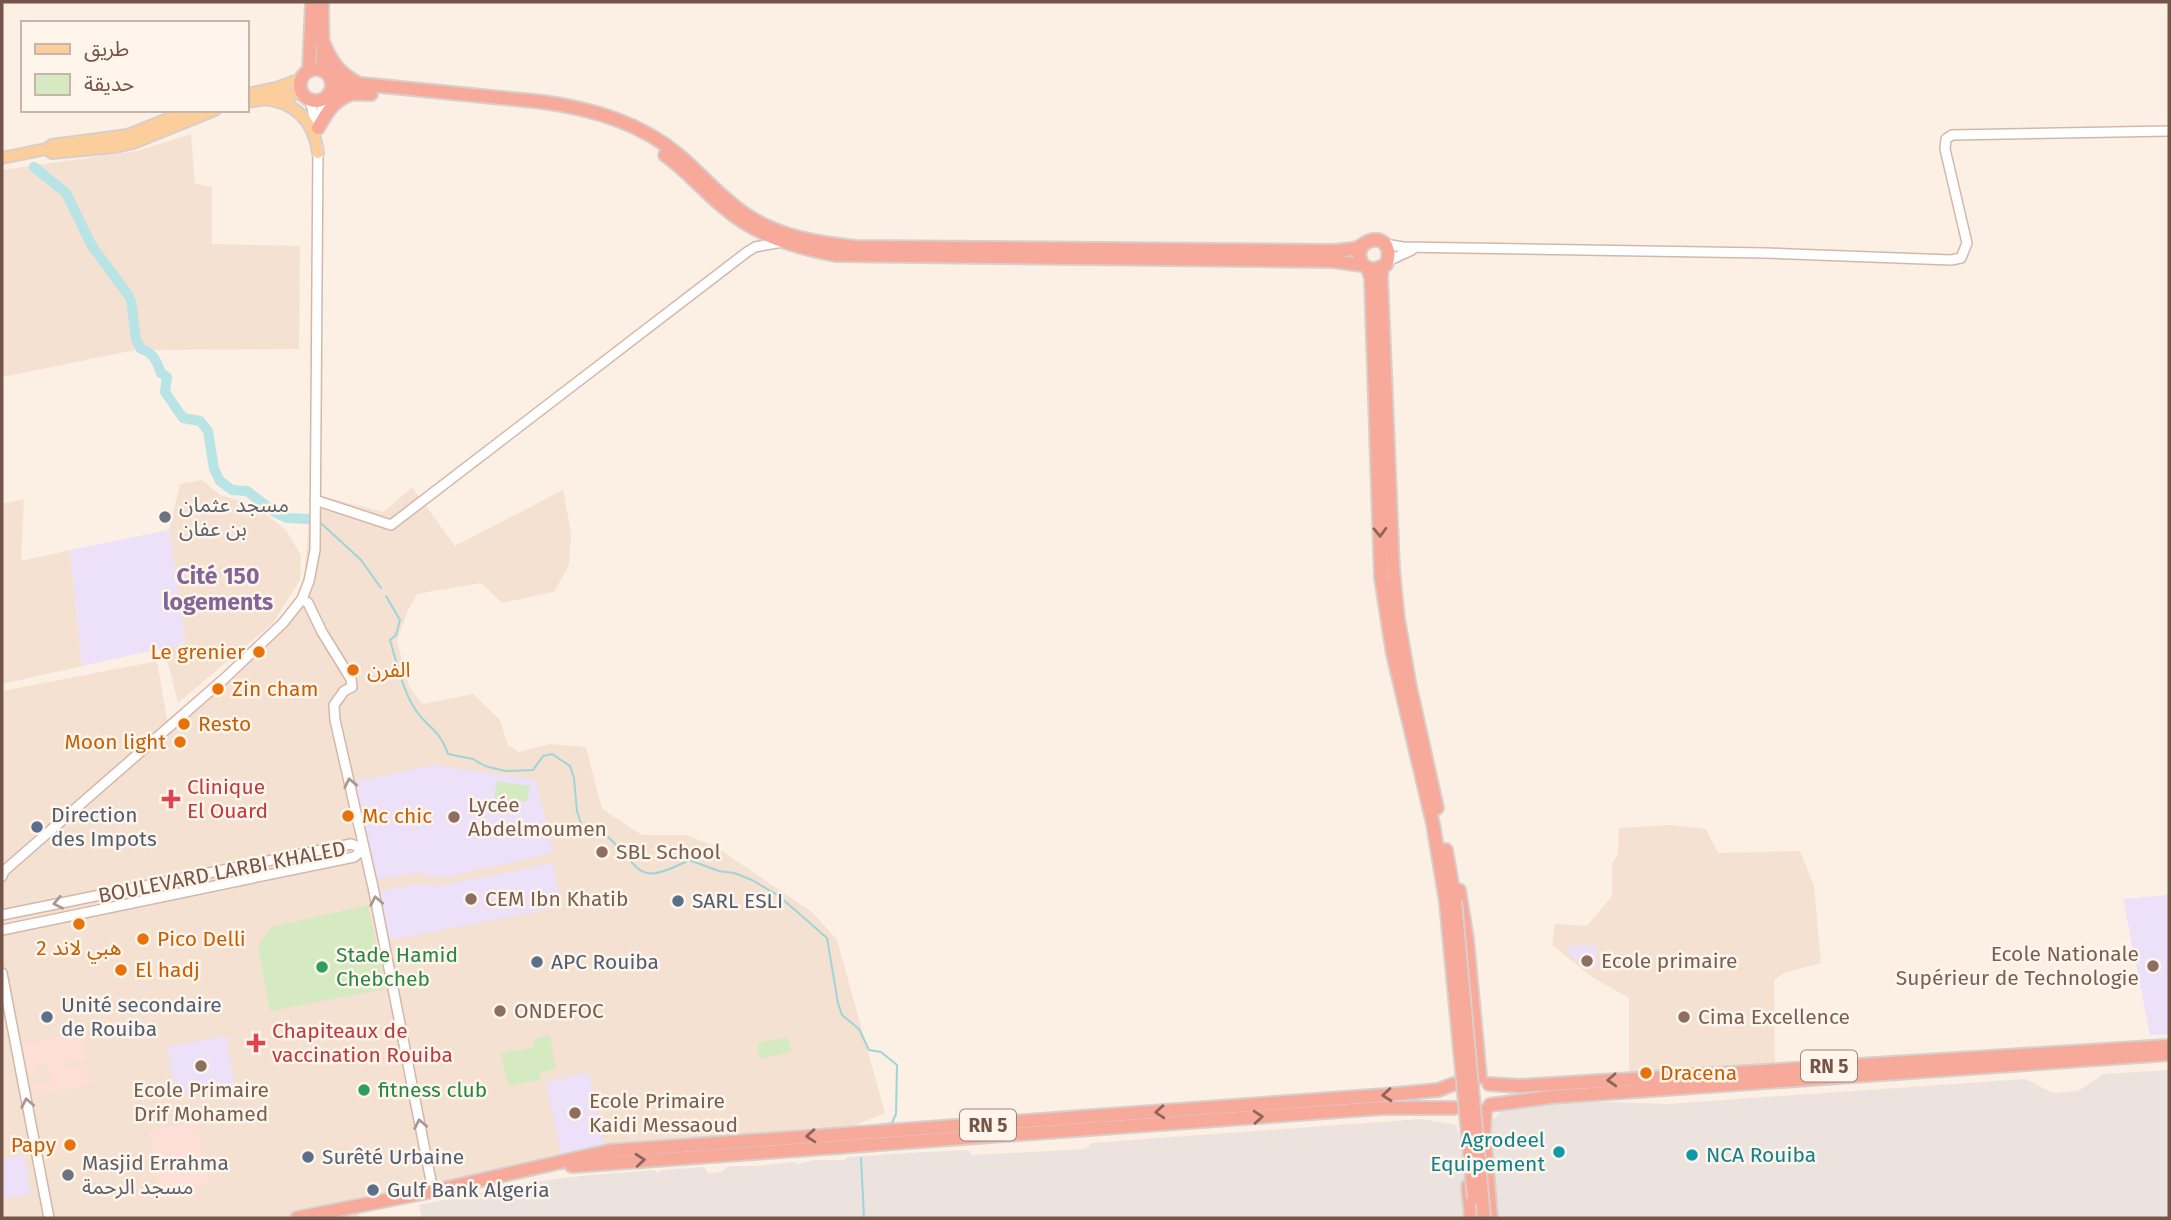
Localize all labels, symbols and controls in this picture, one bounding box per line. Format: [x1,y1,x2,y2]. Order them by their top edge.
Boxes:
legend [21,21,248,112]
text: طريق [84,36,129,62]
text: حديقة [84,71,134,97]
place label: مسجد عثمان بن عفان [179,492,289,542]
marker: مسجد عثمان بن عفان [157,509,173,525]
one-way arrow [1372,527,1387,538]
district label: Cité 150 logements [163,562,273,616]
place label: Le grenier [150,639,245,665]
marker: Le grenier [251,644,267,660]
place label: الفرن [367,657,411,683]
marker: الفرن [345,662,361,678]
place label: Zin cham [232,676,319,702]
marker: Zin cham [210,681,226,697]
place label: Resto [198,711,251,737]
marker: Resto [176,716,192,732]
place label: Moon light [64,729,166,755]
marker: Moon light [172,734,188,750]
place label: Clinique El Ouard [187,774,268,824]
one-way arrow [344,777,359,789]
marker: Clinique El Ouard [161,789,181,809]
place label: Lycée Abdelmoumen [468,792,607,842]
place label: Direction des Impots [51,802,157,852]
place label: Mc chic [362,803,432,829]
marker: Mc chic [340,808,356,824]
marker: Lycée Abdelmoumen [446,809,462,825]
marker: Direction des Impots [29,819,45,835]
street label: BOULEVARD LARBI KHALED [96,835,348,909]
place label: SBL School [616,839,721,865]
marker: SBL School [594,844,610,860]
place label: CEM Ibn Khatib [485,886,629,912]
place label: SARL ESLI [692,888,783,914]
marker: CEM Ibn Khatib [463,891,479,907]
marker: SARL ESLI [670,893,686,909]
one-way arrow [52,895,64,910]
one-way arrow [369,895,384,907]
marker: هبي لاند 2 [71,916,87,932]
place label: Pico Delli [157,926,246,952]
marker: Pico Delli [135,931,151,947]
place label: هبي لاند 2 [36,935,122,964]
place label: Ecole Nationale Supérieur de Technologie [1896,941,2139,991]
place label: Stade Hamid Chebcheb [336,942,458,992]
place label: Ecole primaire [1601,948,1738,974]
place label: APC Rouiba [551,949,659,975]
marker: Ecole primaire [1579,953,1595,969]
marker: APC Rouiba [529,954,545,970]
place label: El hadj [135,957,200,983]
marker: Ecole Nationale Supérieur de Technologie [2145,958,2161,974]
marker: Stade Hamid Chebcheb [314,959,330,975]
marker: El hadj [113,962,129,978]
place label: Unité secondaire de Rouiba [61,992,222,1042]
place label: ONDEFOC [514,998,604,1024]
marker: ONDEFOC [492,1003,508,1019]
place label: Cima Excellence [1698,1004,1850,1030]
marker: Unité secondaire de Rouiba [39,1009,55,1025]
marker: Cima Excellence [1676,1009,1692,1025]
place label: Chapiteaux de vaccination Rouiba [272,1018,453,1068]
marker: Chapiteaux de vaccination Rouiba [246,1033,266,1053]
road number: RN 5 [1801,1050,1857,1082]
marker: Ecole Primaire Drif Mohamed [193,1058,209,1074]
place label: Dracena [1660,1060,1737,1086]
marker: Dracena [1638,1065,1654,1081]
one-way arrow [1606,1073,1617,1088]
place label: Ecole Primaire Drif Mohamed [133,1077,269,1127]
place label: fitness club [378,1077,487,1103]
marker: fitness club [356,1082,372,1098]
one-way arrow [1381,1087,1392,1102]
place label: Ecole Primaire Kaidi Messaoud [589,1088,738,1138]
one-way arrow [20,1097,35,1109]
one-way arrow [1155,1104,1166,1119]
marker: Ecole Primaire Kaidi Messaoud [567,1105,583,1121]
road number: RN 5 [960,1110,1016,1140]
one-way arrow [1252,1110,1263,1125]
one-way arrow [414,1118,429,1130]
place label: Agrodeel Equipement [1430,1127,1545,1177]
one-way arrow [805,1129,816,1144]
place label: Papy [11,1132,57,1158]
marker: Papy [62,1137,78,1153]
place label: NCA Rouiba [1706,1142,1816,1168]
place label: Surêté Urbaine [322,1144,464,1170]
marker: Agrodeel Equipement [1551,1144,1567,1160]
marker: NCA Rouiba [1684,1147,1700,1163]
marker: Surêté Urbaine [300,1149,316,1165]
place label: Masjid Errahma مسجد الرحمة [82,1150,229,1200]
one-way arrow [634,1153,645,1168]
marker: Masjid Errahma مسجد الرحمة [60,1167,76,1183]
place label: Gulf Bank Algeria [387,1177,550,1203]
marker: Gulf Bank Algeria [365,1182,381,1198]

